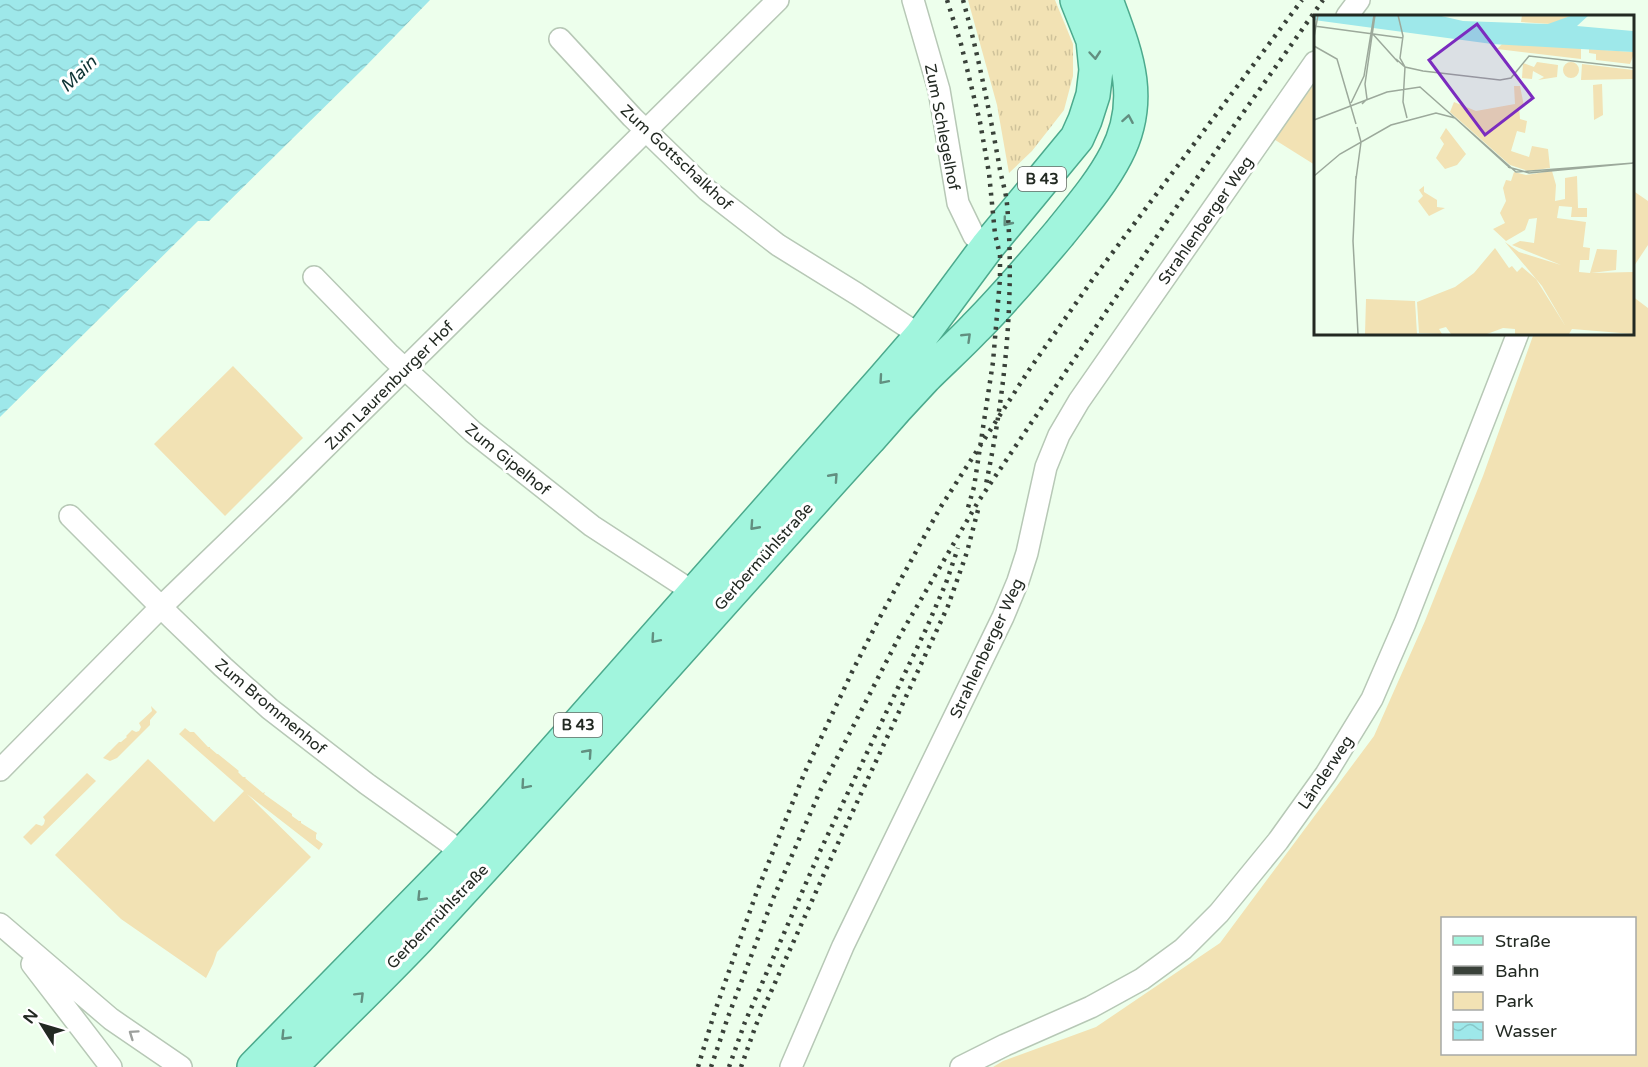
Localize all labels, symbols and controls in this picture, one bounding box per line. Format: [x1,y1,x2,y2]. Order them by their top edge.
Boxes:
inset map [1314,15,1633,334]
water label: Main [55,50,102,97]
one-way arrow [1088,51,1101,60]
street label: Zum Schlegelhof [920,62,964,193]
street label: Zum Gottschalkhof [616,101,737,215]
one-way arrow [1121,115,1133,124]
street label: Strahlenberger Weg [1154,152,1258,289]
road number: B 43 [1018,167,1066,191]
one-way arrow [1004,215,1015,226]
street label: Zum Laurenburger Hof [321,316,459,454]
one-way arrow [959,333,970,344]
one-way arrow [879,373,890,384]
street label: Zum Gipelhof [461,419,555,501]
one-way arrow [827,473,838,484]
street label: Gerbermühlstraße [710,499,817,615]
one-way arrow [750,519,761,530]
street label: Strahlenberger Weg [946,575,1028,722]
one-way arrow [651,632,662,643]
street label: Zum Brommenhof [211,654,331,760]
road number: B 43 [554,713,602,737]
street label: Länderweg [1294,732,1358,813]
one-way arrow [581,749,592,759]
one-way arrow [521,778,532,789]
street label: Gerbermühlstraße [382,860,493,973]
one-way arrow [418,889,429,900]
legend [1441,917,1636,1055]
text: Straße [1495,930,1551,952]
text: Bahn [1495,960,1540,982]
text: Park [1495,990,1534,1012]
one-way arrow [353,992,364,1003]
north arrow [12,995,72,1055]
text: N [19,1005,43,1028]
text: Wasser [1495,1020,1557,1042]
one-way arrow [281,1028,292,1039]
one-way arrow [129,1030,140,1041]

